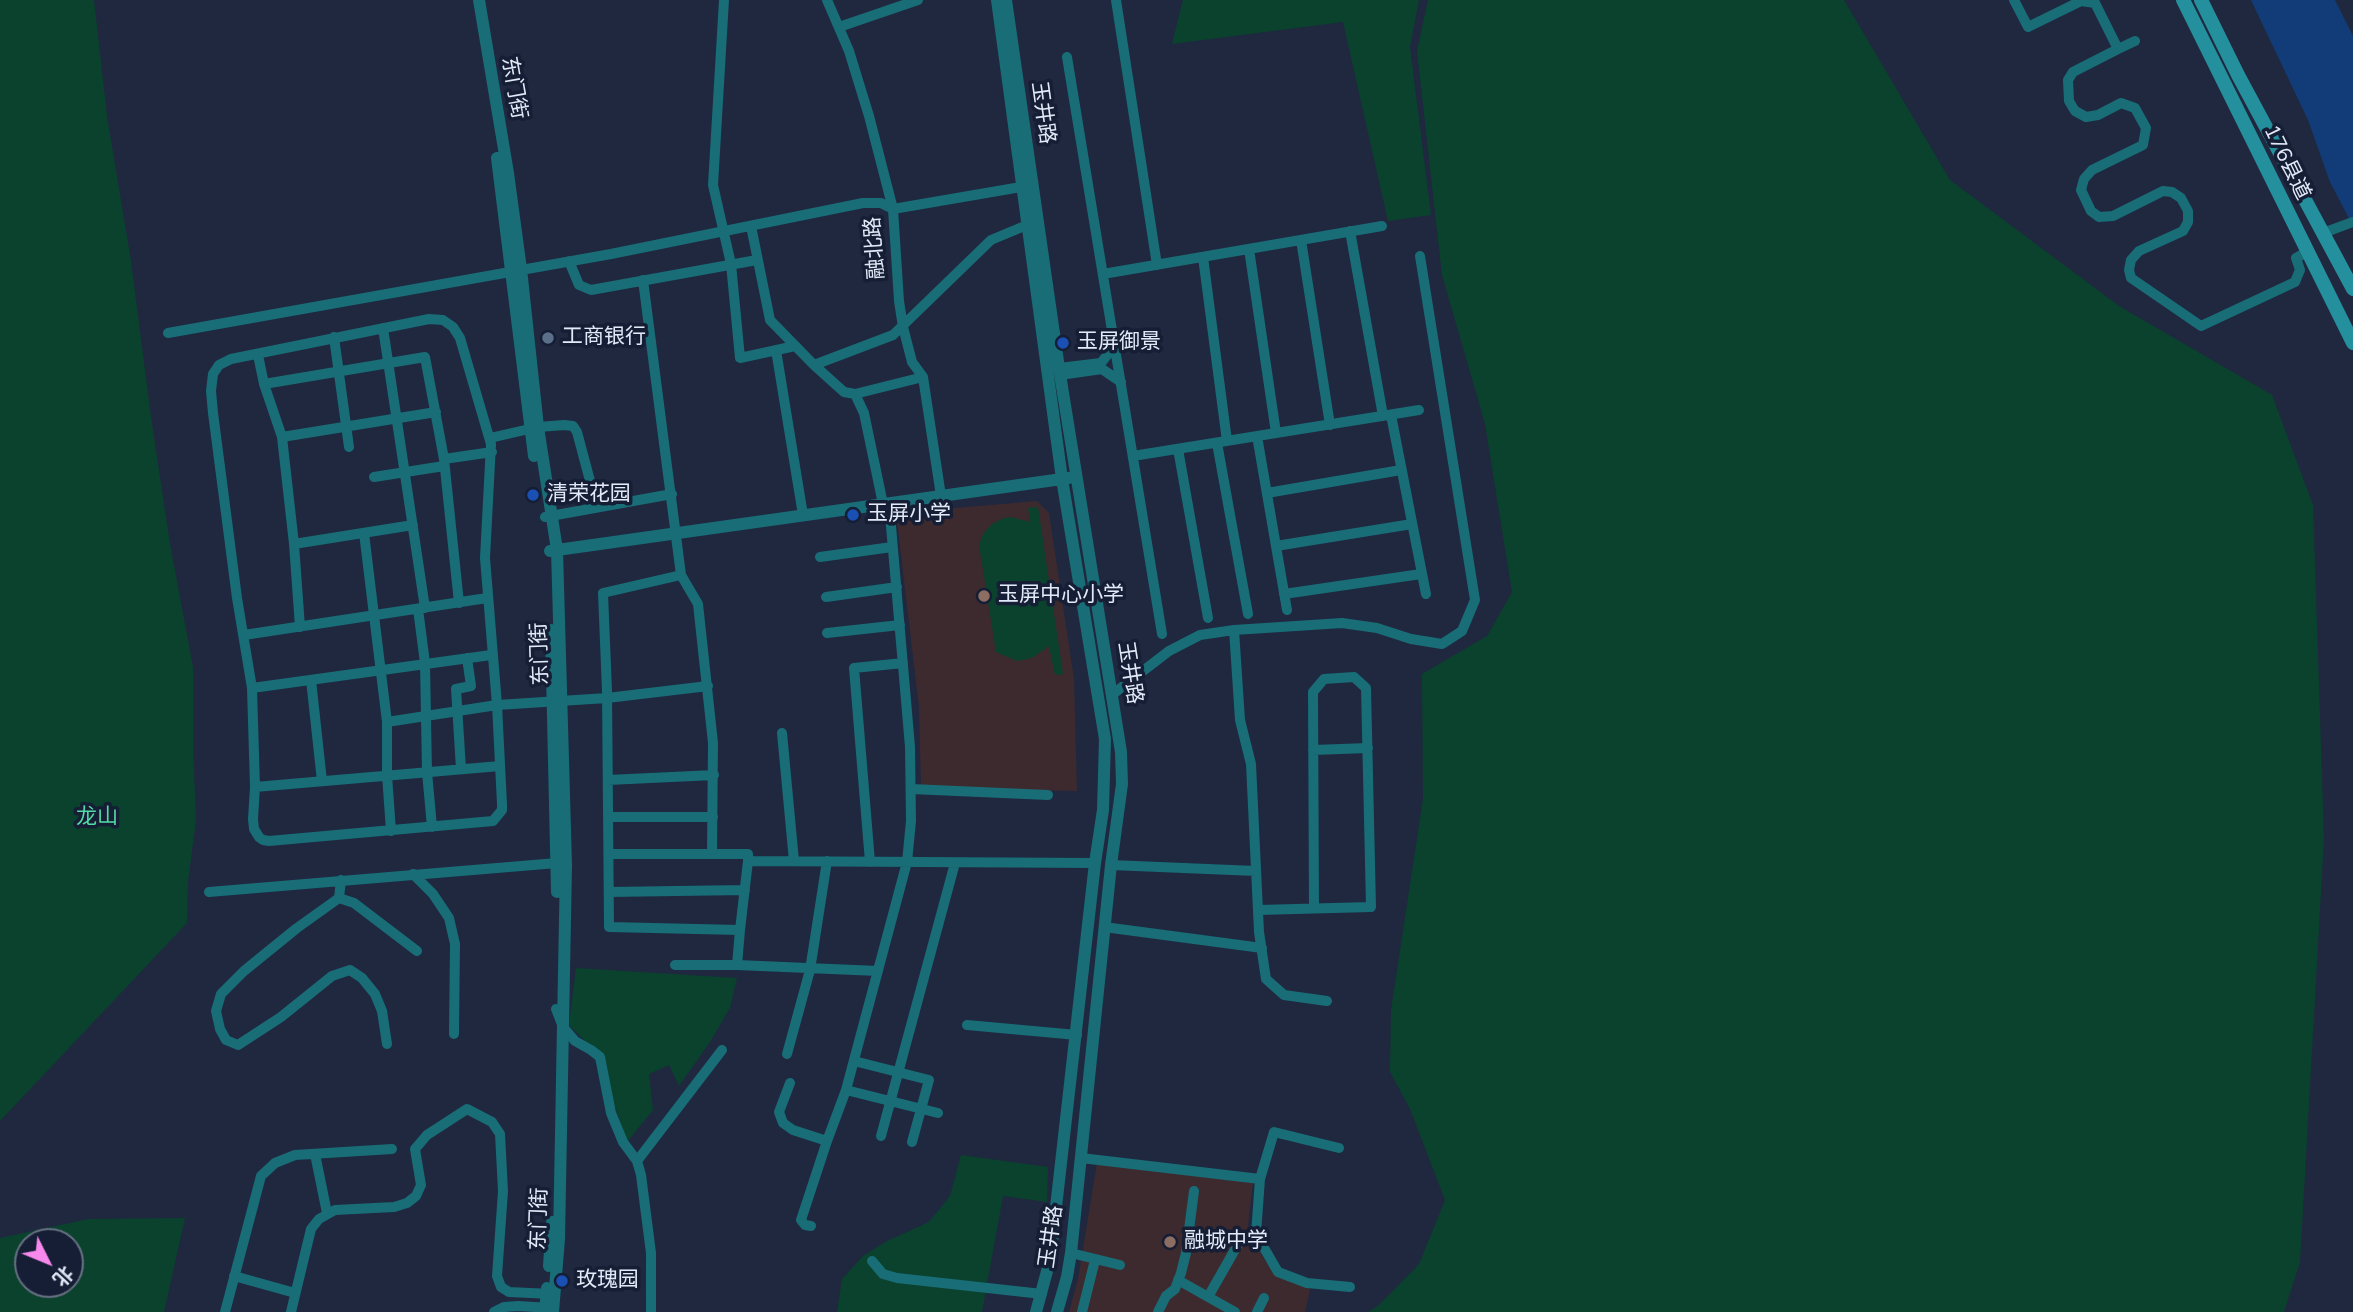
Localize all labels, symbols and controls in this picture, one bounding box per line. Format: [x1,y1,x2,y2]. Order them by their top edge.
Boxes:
street label: 东门街 [495,55,531,121]
street label: 玉井路 [1025,80,1059,146]
street label: 176县道 [2257,122,2315,204]
street label: 融北路 [861,216,891,280]
place label: 工商银行 [562,325,646,351]
marker: 工商银行 [540,330,556,346]
place label: 玉屏御景 [1077,330,1161,356]
marker: 玉屏御景 [1055,335,1071,351]
place label: 清荣花园 [547,482,631,508]
marker: 清荣花园 [525,487,541,503]
place label: 玉屏小学 [867,502,951,528]
marker: 玉屏小学 [845,507,861,523]
place label: 玉屏中心小学 [998,583,1124,609]
marker: 玉屏中心小学 [976,588,992,604]
street label: 东门街 [527,622,555,686]
street label: 玉井路 [1112,640,1146,706]
park label: 龙山 [76,805,118,831]
street label: 东门街 [526,1187,554,1251]
street label: 玉井路 [1035,1204,1069,1270]
north arrow [14,1228,84,1298]
place label: 融城中学 [1184,1229,1268,1255]
marker: 融城中学 [1162,1234,1178,1250]
text: 北 [47,1260,79,1292]
place label: 玫瑰园 [576,1268,639,1294]
marker: 玫瑰园 [554,1273,570,1289]

